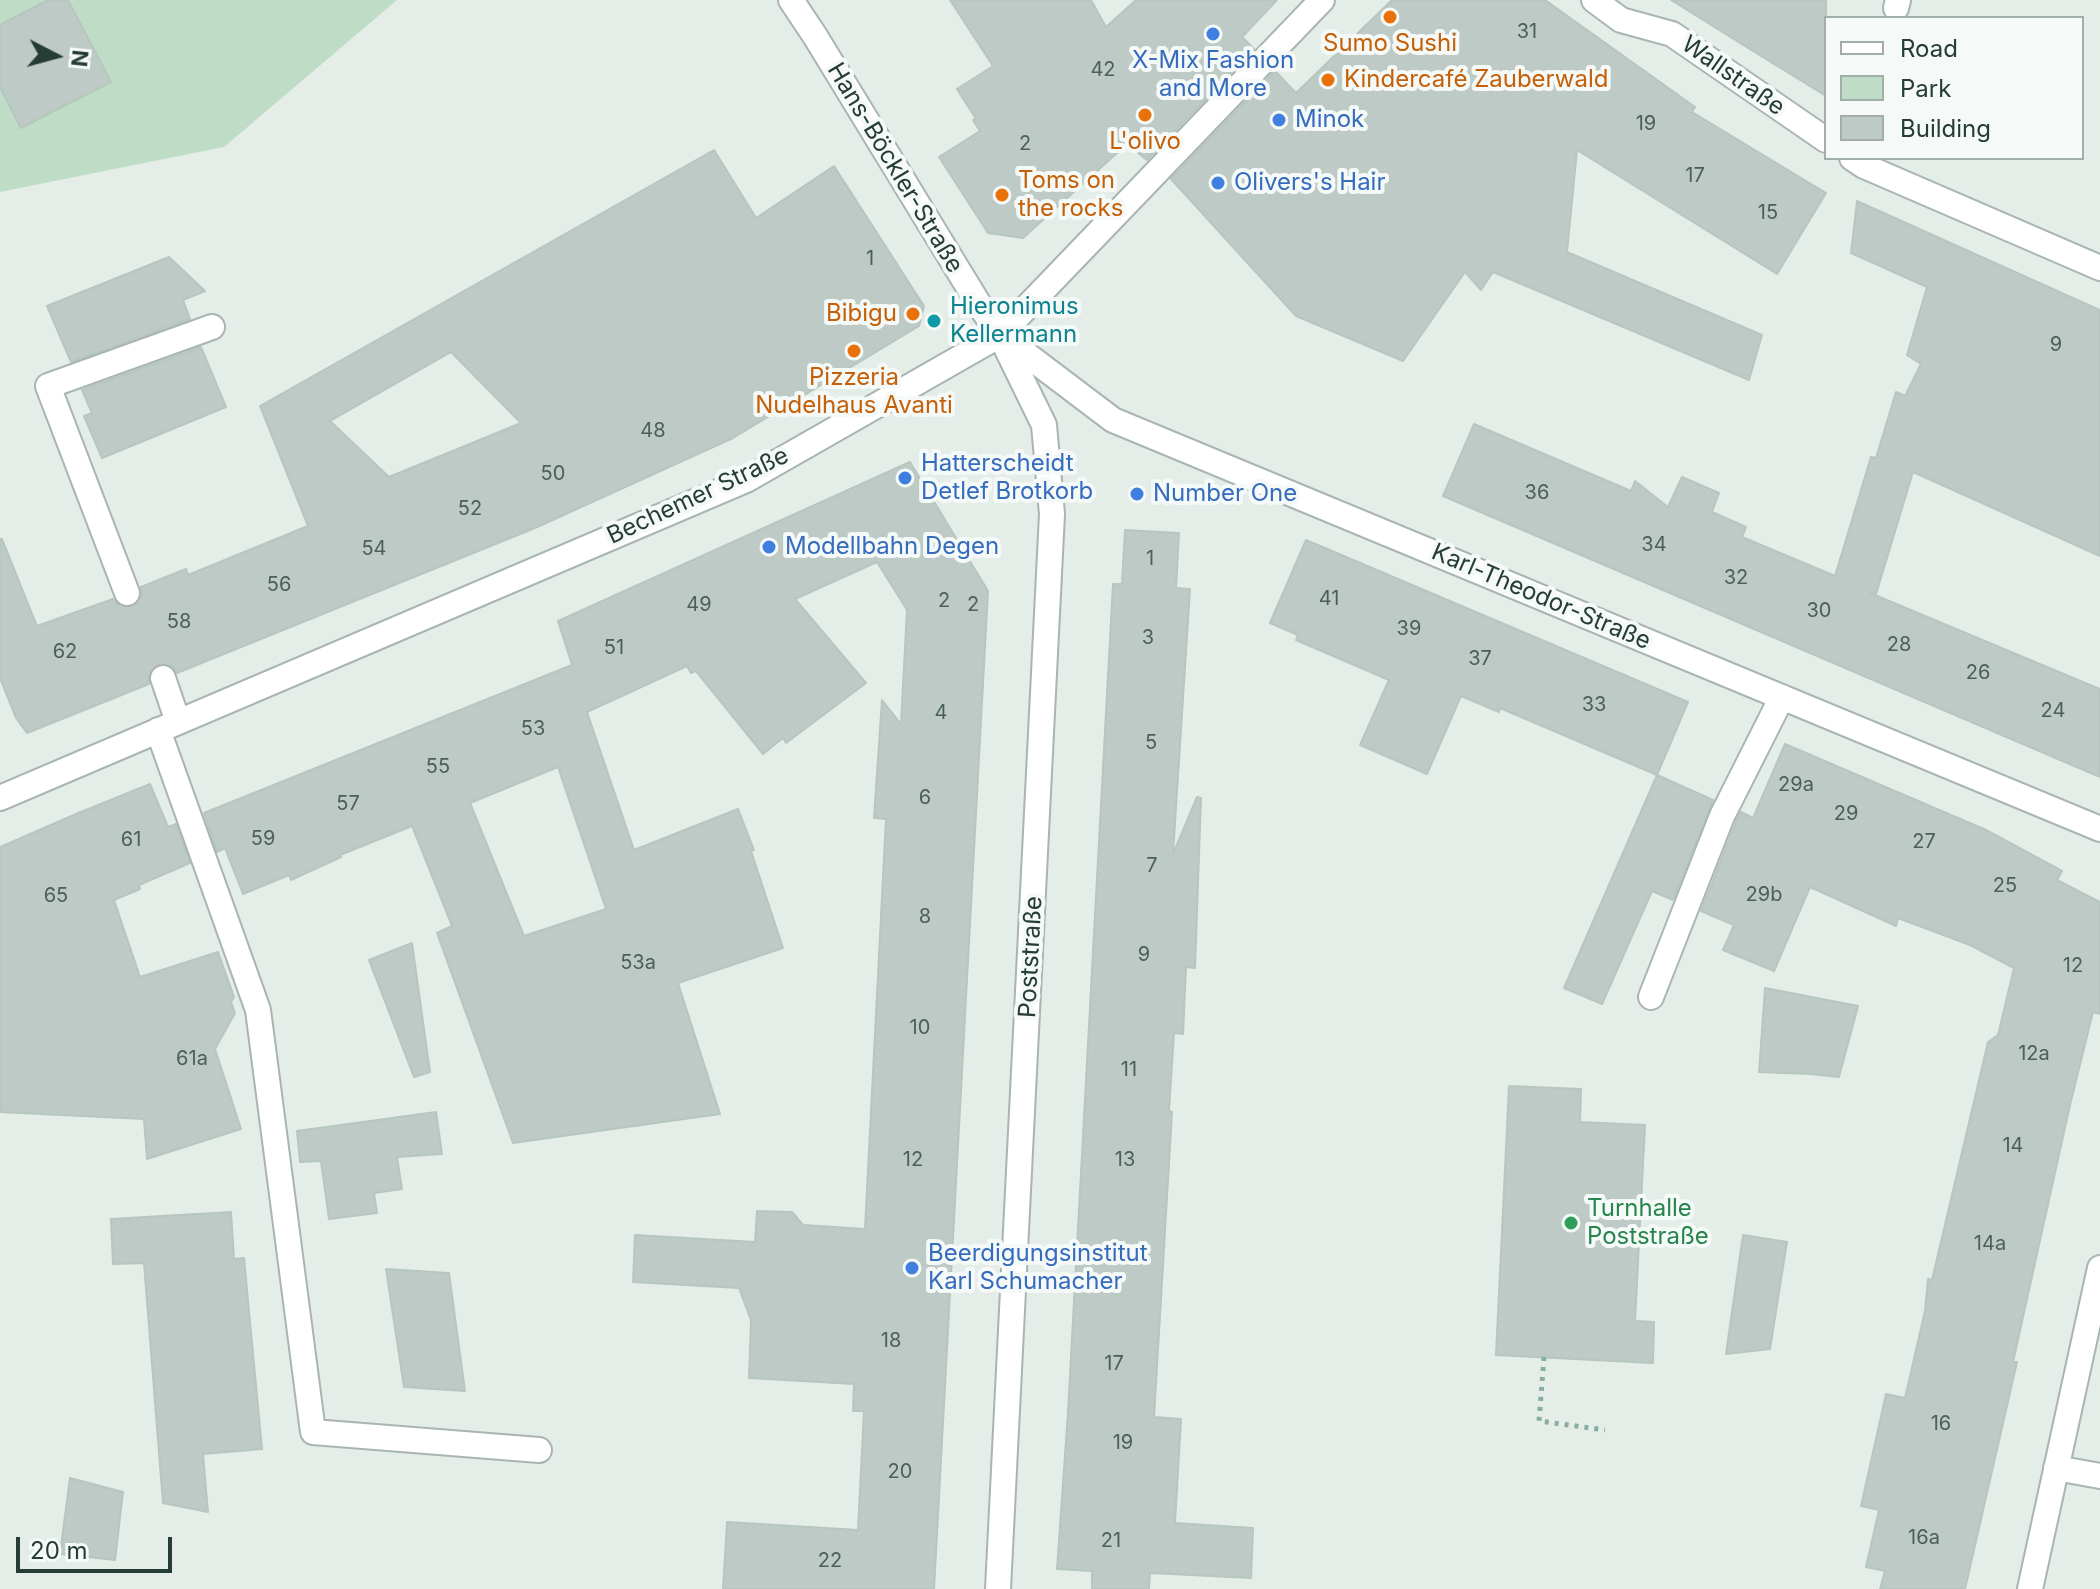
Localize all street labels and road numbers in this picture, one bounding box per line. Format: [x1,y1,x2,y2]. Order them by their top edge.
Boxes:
street label: Wallstraße [1676,30,1790,122]
street label: Hans-Böckler-Straße [821,58,969,278]
street label: Bechemer Straße [603,441,793,551]
street label: Karl-Theodor-Straße [1427,538,1655,656]
street label: Poststraße [1013,895,1049,1019]

